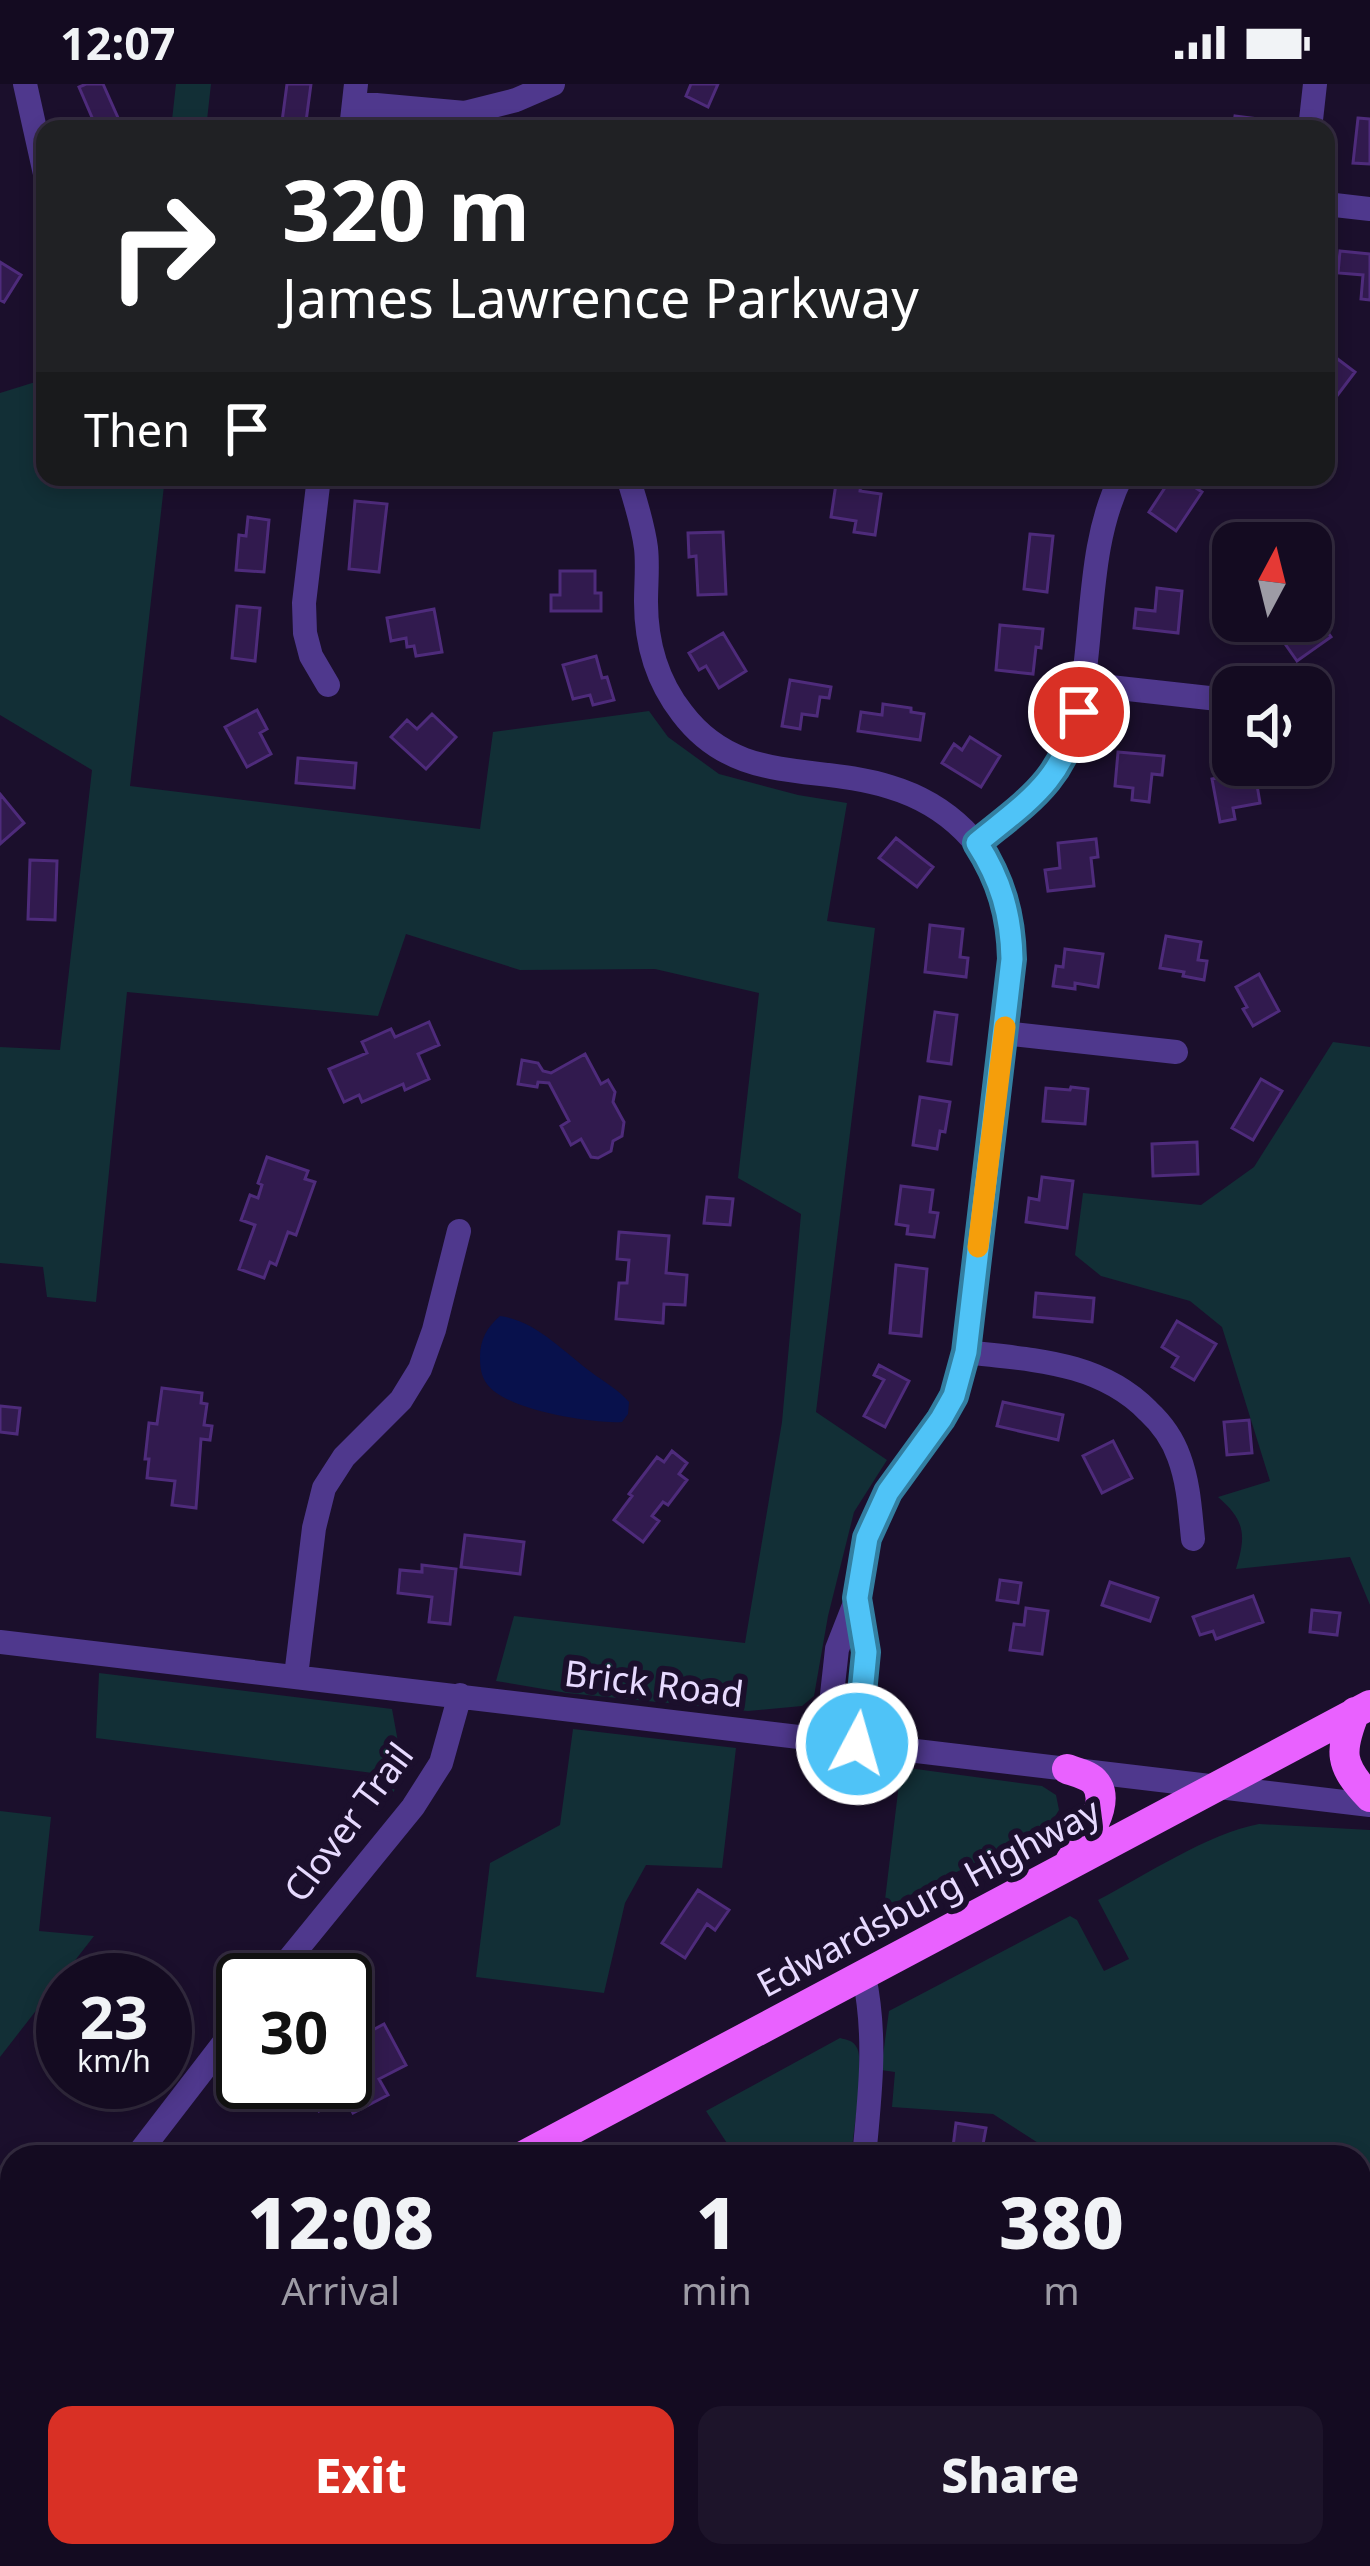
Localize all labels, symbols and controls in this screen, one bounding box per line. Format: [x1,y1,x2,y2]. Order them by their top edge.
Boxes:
text: 12:07 [60,12,176,73]
text: 320 m [282,151,530,266]
icon: right [84,168,240,324]
text: James Lawrence Parkway [282,260,919,334]
icon: arrive [214,396,280,462]
text: Then [84,399,190,460]
north arrow [1212,522,1332,642]
map controls [1212,522,1332,786]
pin [1028,661,1130,763]
button: sound [1212,666,1332,786]
icon: arrive [1046,679,1112,745]
street label: Brick Road [562,1648,746,1718]
position arrow [794,1681,920,1807]
street label: Clover Trail [272,1733,424,1911]
street label: Edwardsburg Highway [748,1785,1109,2008]
speed limit sign: 30 [216,1953,372,2109]
text: 23 [80,1975,148,2057]
text: km/h [77,2040,151,2081]
text: 12:08 [247,2172,434,2270]
text: 1 [696,2172,737,2270]
text: 380 [999,2172,1124,2270]
text: Arrival [281,2263,400,2316]
text: min [681,2263,752,2316]
text: m [1043,2263,1080,2316]
button: Exit [48,2406,674,2544]
button: Share [698,2406,1323,2544]

